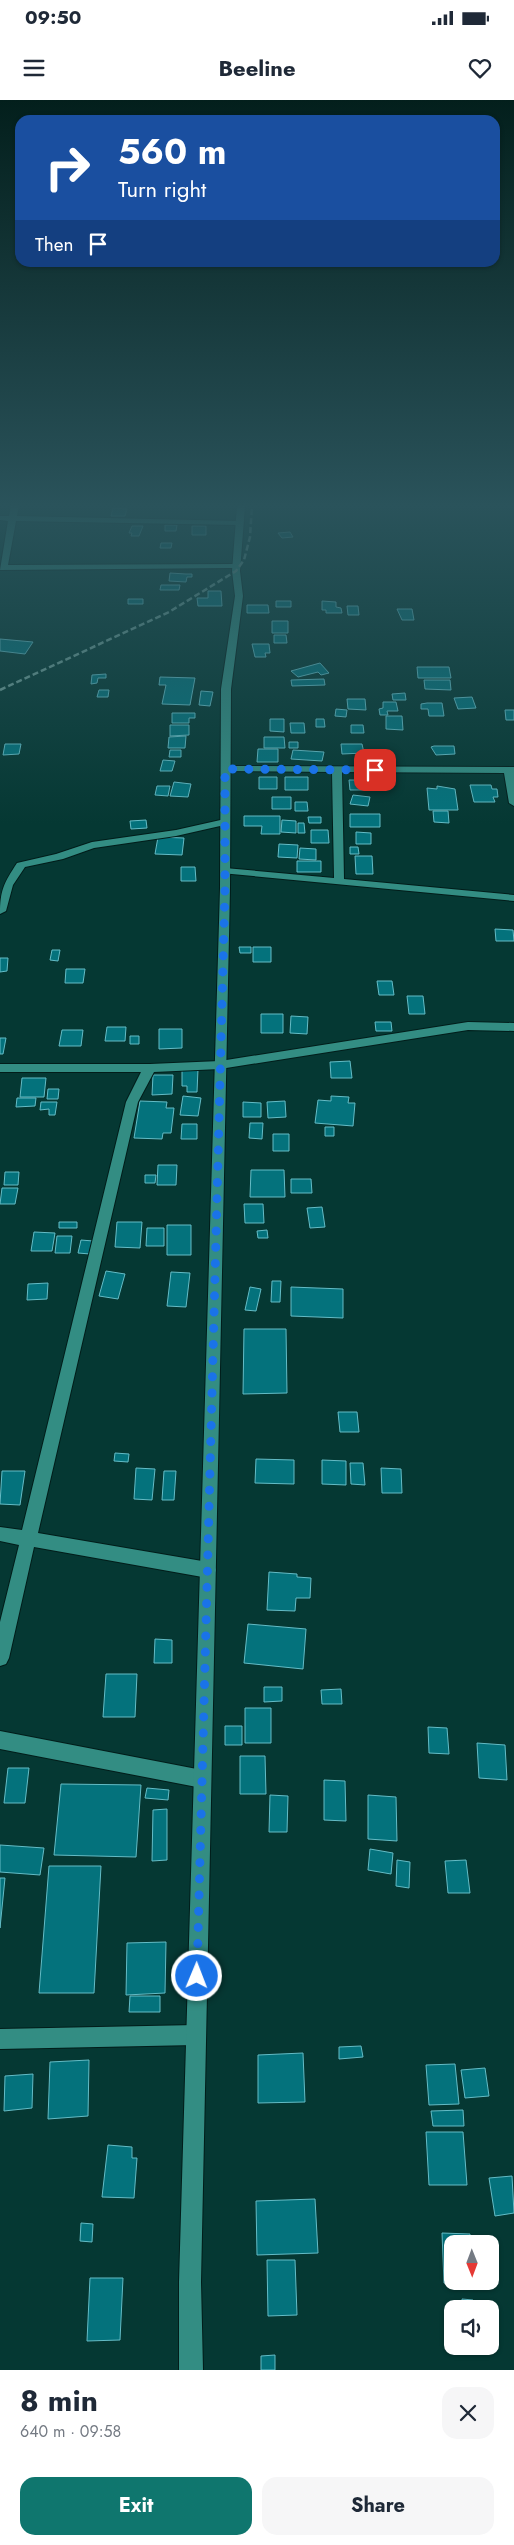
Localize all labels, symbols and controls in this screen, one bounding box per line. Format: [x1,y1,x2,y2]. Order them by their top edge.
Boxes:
text: 09:50 [25,4,81,31]
text: Beeline [218,52,296,84]
icon: menu [20,54,48,82]
icon: heart [466,54,494,82]
text: 560 m [118,127,226,177]
icon: right [35,135,100,200]
text: Turn right [118,173,206,205]
icon: arrive [84,230,112,258]
text: Then [35,231,74,258]
pin [354,749,396,791]
icon: arrive [361,756,389,784]
position arrow [170,1949,222,2001]
north arrow [444,2235,499,2290]
map controls [444,2235,499,2355]
button: sound [444,2300,499,2355]
text: 8 min [20,2379,98,2422]
button: close [442,2387,494,2439]
text: 640 m · 09:58 [20,2420,121,2443]
button: Exit [20,2477,252,2535]
button: Share [262,2477,494,2535]

